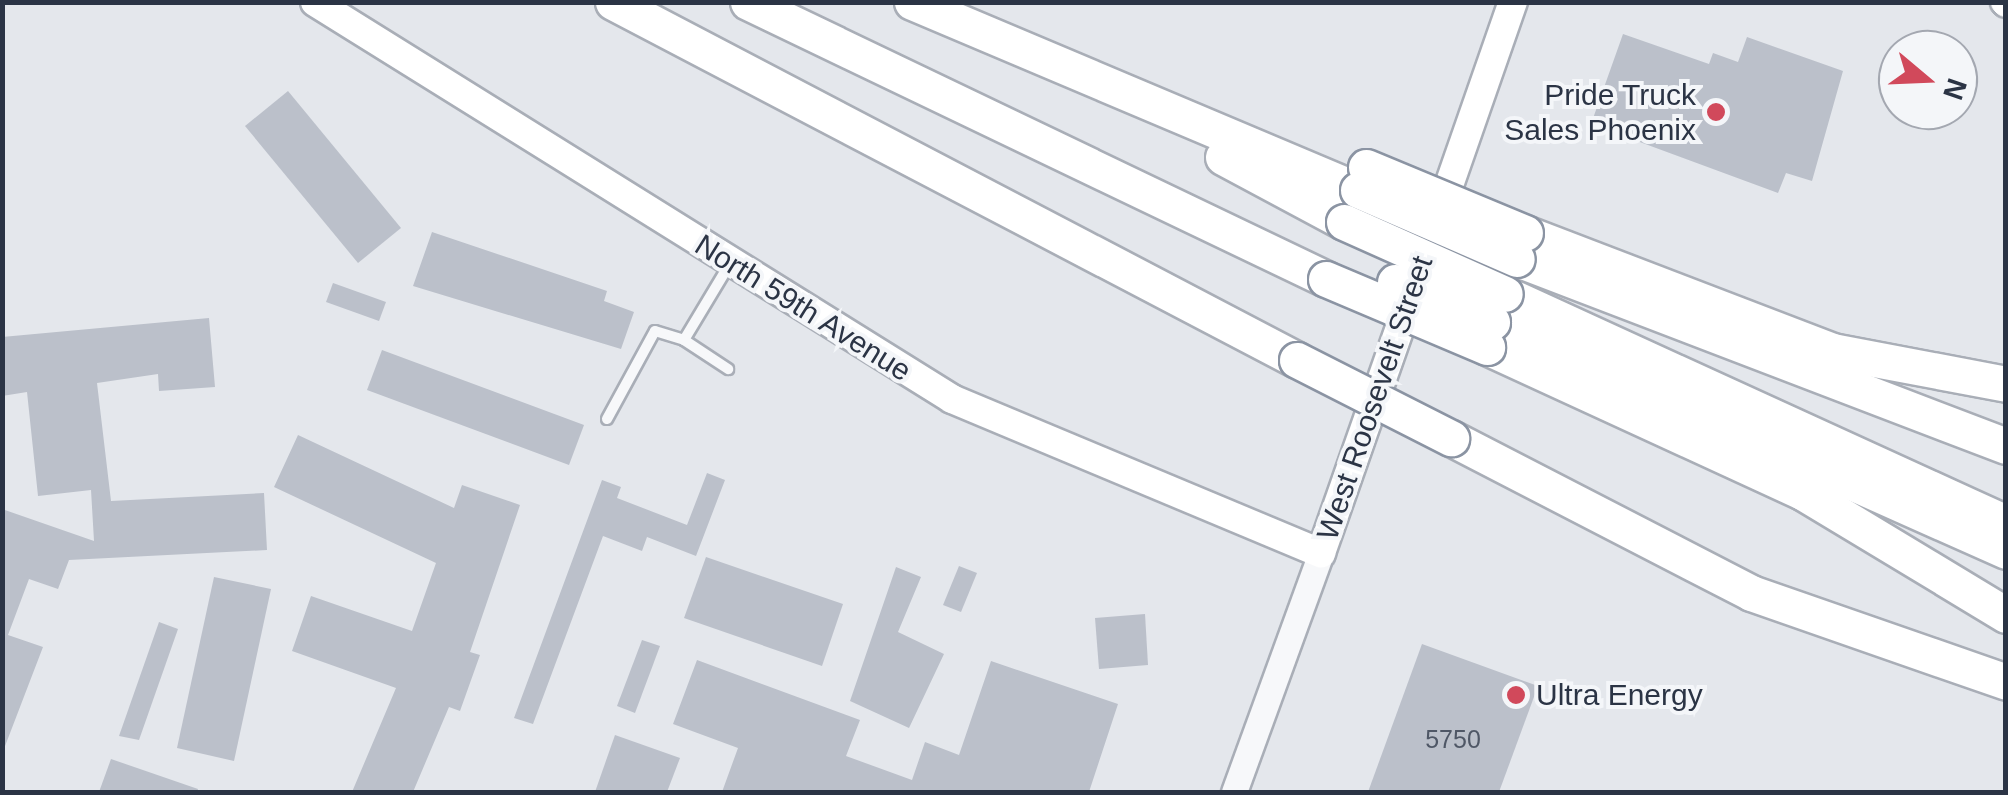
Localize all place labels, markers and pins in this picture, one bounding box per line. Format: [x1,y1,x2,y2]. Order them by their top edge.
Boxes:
place label: Pride Truck Sales Phoenix [1504,77,1696,148]
marker: Pride Truck Sales Phoenix [1705,101,1727,123]
place label: Ultra Energy [1536,677,1703,713]
marker: Ultra Energy [1505,684,1527,706]

